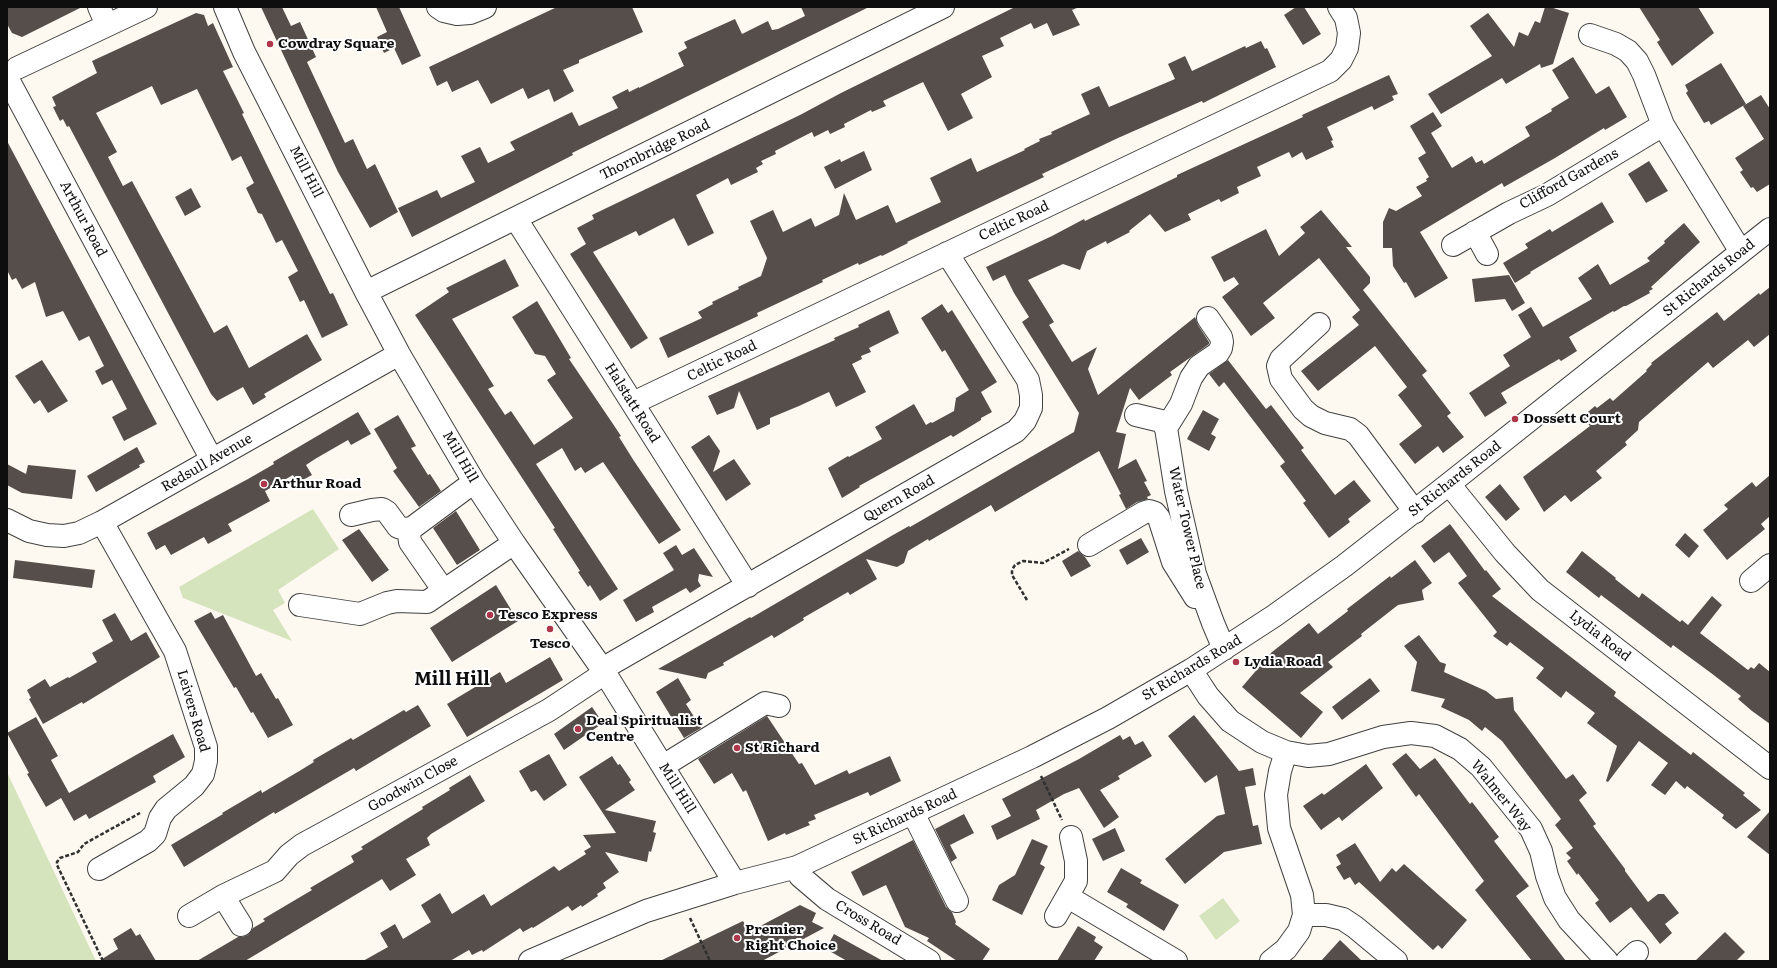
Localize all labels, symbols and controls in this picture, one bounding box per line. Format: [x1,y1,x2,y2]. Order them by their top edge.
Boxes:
place label: Cowdray Square [278,36,394,52]
marker: Cowdray Square [265,39,275,49]
street label: Thornbridge Road [597,116,713,184]
street label: Mill Hill [286,143,326,201]
street label: Clifford Gardens [1517,145,1621,213]
street label: Arthur Road [56,178,110,260]
street label: Celtic Road [976,197,1052,245]
street label: St Richards Road [1660,236,1758,320]
street label: Celtic Road [684,337,760,385]
street label: Halstatt Road [601,360,663,446]
place label: Dossett Court [1523,411,1621,427]
marker: Dossett Court [1510,414,1520,424]
street label: Mill Hill [439,428,481,486]
street label: Redsull Avenue [159,430,255,496]
street label: St Richards Road [1405,438,1505,520]
street label: Water Tower Place [1165,465,1209,591]
street label: Quern Road [860,472,938,526]
place label: Arthur Road [272,476,361,492]
marker: Arthur Road [259,479,269,489]
place label: Tesco Express [498,607,598,623]
street label: Lydia Road [1566,607,1634,665]
marker: Tesco Express [485,610,495,620]
marker: Tesco [545,624,555,634]
street label: St Richards Road [1139,632,1245,704]
place label: Tesco [530,636,570,652]
place label: Lydia Road [1244,654,1322,670]
marker: Lydia Road [1231,657,1241,667]
street label: Leivers Road [173,668,213,754]
district label: Mill Hill [414,669,490,691]
place label: Deal Spiritualist Centre [586,713,703,746]
marker: Deal Spiritualist Centre [573,724,583,734]
place label: St Richard [745,740,820,756]
marker: St Richard [732,743,742,753]
street label: Goodwin Close [365,752,461,816]
street label: Walmer Way [1467,757,1535,835]
street label: Mill Hill [655,760,699,816]
street label: St Richards Road [850,785,960,849]
street label: Cross Road [832,897,904,949]
place label: Premier Right Choice [745,922,836,954]
marker: Premier Right Choice [732,933,742,943]

